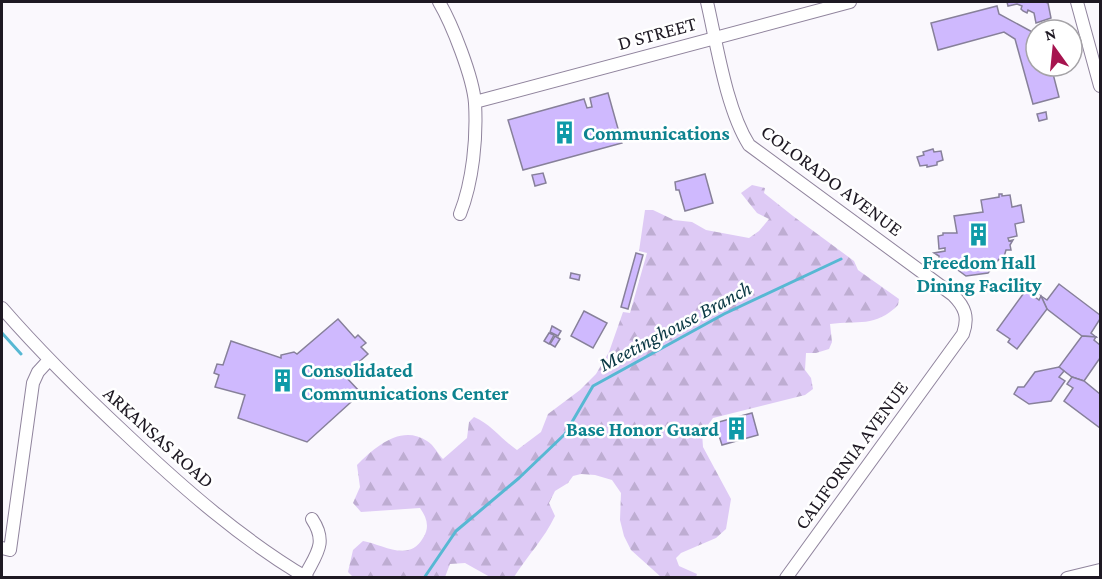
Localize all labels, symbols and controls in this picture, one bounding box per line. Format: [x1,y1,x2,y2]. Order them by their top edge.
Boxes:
street label: D STREET [615,12,699,54]
north arrow [1024,18,1084,78]
text: N [1043,24,1058,44]
building icon: Communications [552,120,578,146]
street label: COLORADO AVENUE [757,120,907,240]
place label: Communications [583,122,730,144]
building icon: Freedom Hall Dining Facility [966,222,992,248]
place label: Freedom Hall Dining Facility [916,251,1042,296]
water label: Meetinghouse Branch [594,276,755,377]
place label: Consolidated Communications Center [301,359,509,404]
building icon: Consolidated Communications Center [270,368,296,394]
street label: CALIFORNIA AVENUE [790,376,912,533]
street label: ARKANSAS ROAD [99,382,219,492]
building icon: Base Honor Guard [724,416,750,442]
place label: Base Honor Guard [566,418,719,440]

